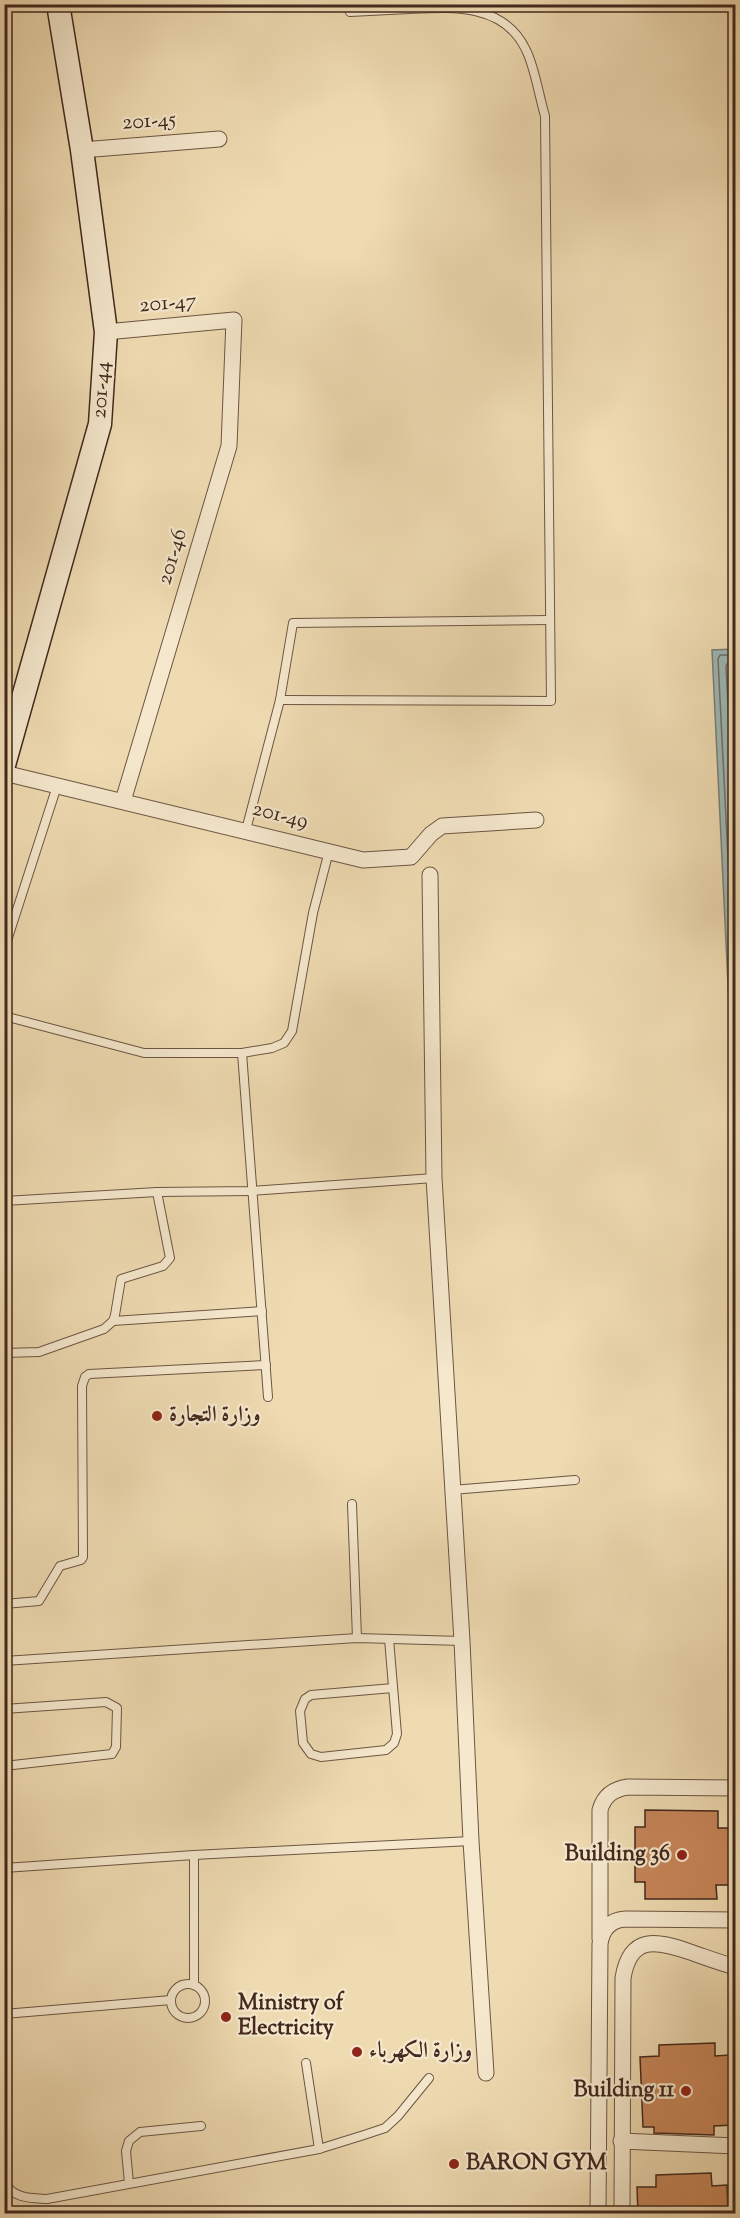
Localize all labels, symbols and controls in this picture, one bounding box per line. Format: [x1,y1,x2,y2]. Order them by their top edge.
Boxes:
street label: 201-45 [121,104,178,140]
street label: 201-47 [138,286,198,322]
street label: 201-44 [84,360,120,420]
street label: 201-46 [149,525,197,589]
street label: 201-49 [248,794,312,838]
place label: وزارة التجارة [169,1400,261,1432]
marker: وزارة التجارة [150,1409,164,1423]
place label: Building 36 [565,1839,670,1871]
marker: Building 36 [675,1848,689,1862]
place label: Ministry of Electricity [238,1988,345,2045]
marker: Ministry of Electricity [219,2010,233,2024]
place label: وزارة الكهرباء [369,2036,472,2068]
marker: وزارة الكهرباء [350,2045,364,2059]
place label: Building 11 [573,2075,675,2107]
marker: Building 11 [679,2084,693,2098]
place label: BARON GYM [466,2148,608,2180]
marker: BARON GYM [447,2157,461,2171]

